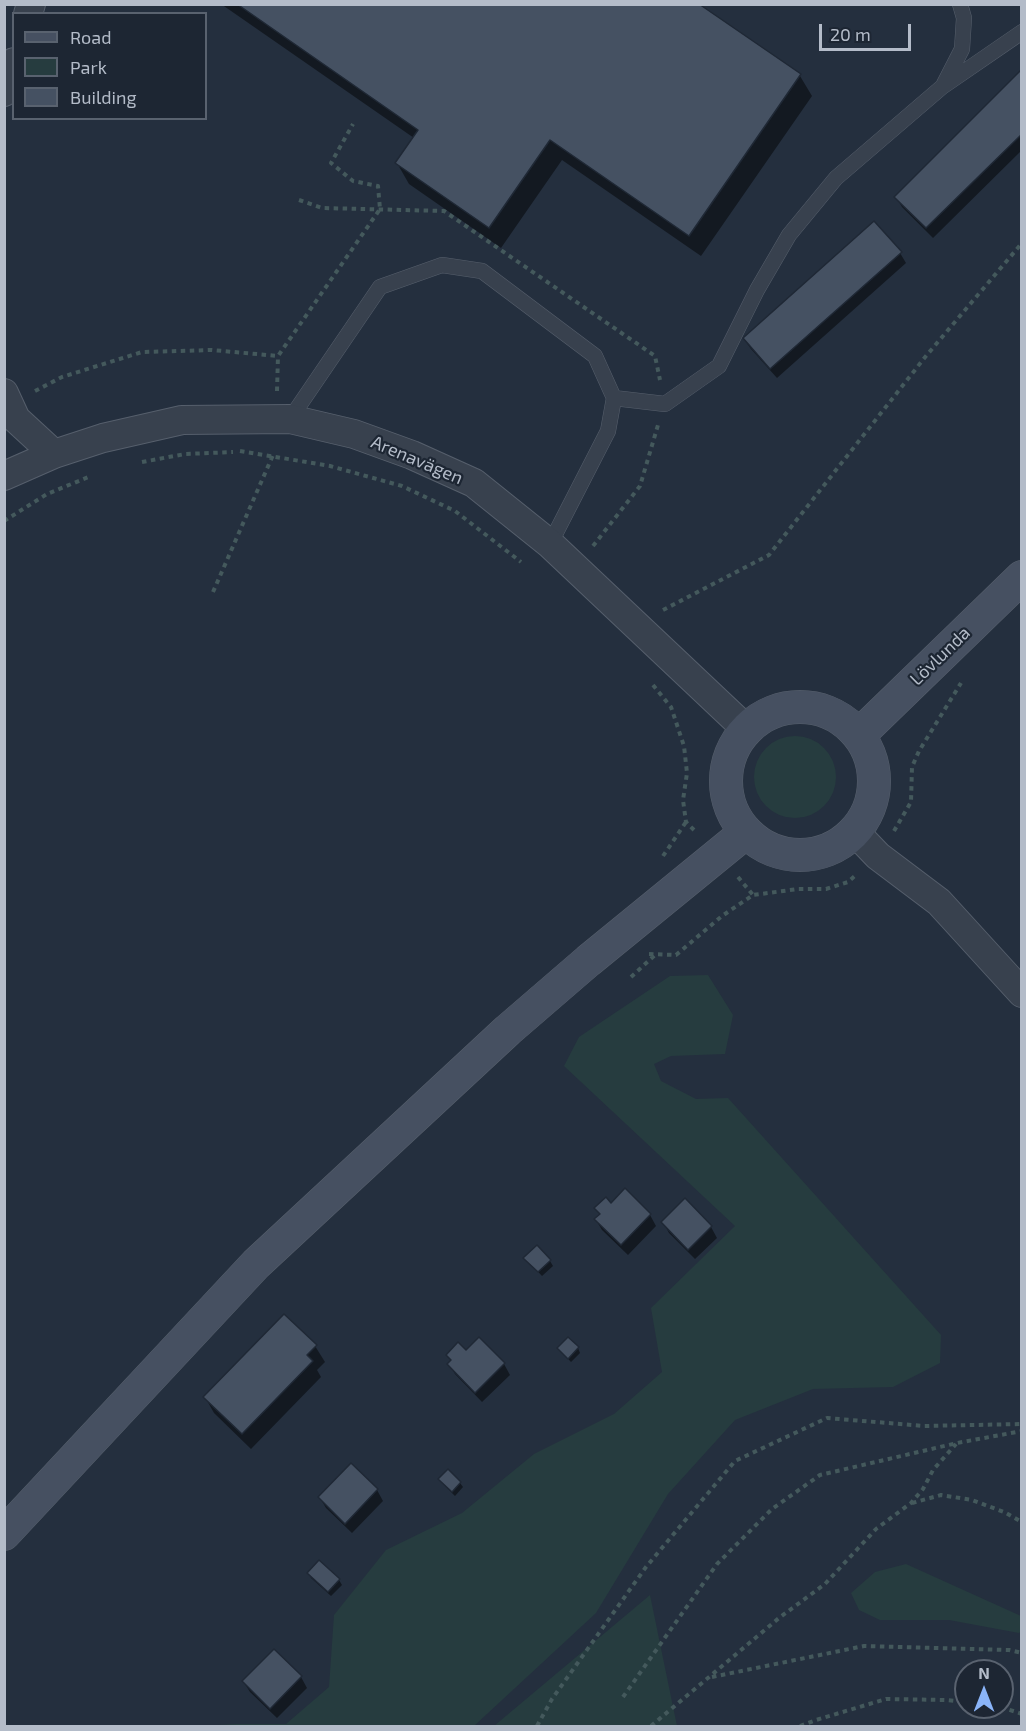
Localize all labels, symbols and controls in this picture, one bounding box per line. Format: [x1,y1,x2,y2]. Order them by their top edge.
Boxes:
legend [12,12,207,120]
scale bar [822,12,914,50]
text: 20 m [830,23,871,45]
text: Road [70,26,111,48]
text: Park [70,56,107,78]
text: Building [70,86,137,108]
street label: Arenavägen [368,431,466,489]
street label: Lövlunda [905,622,975,690]
north arrow [954,1659,1014,1719]
text: N [978,1663,990,1682]

